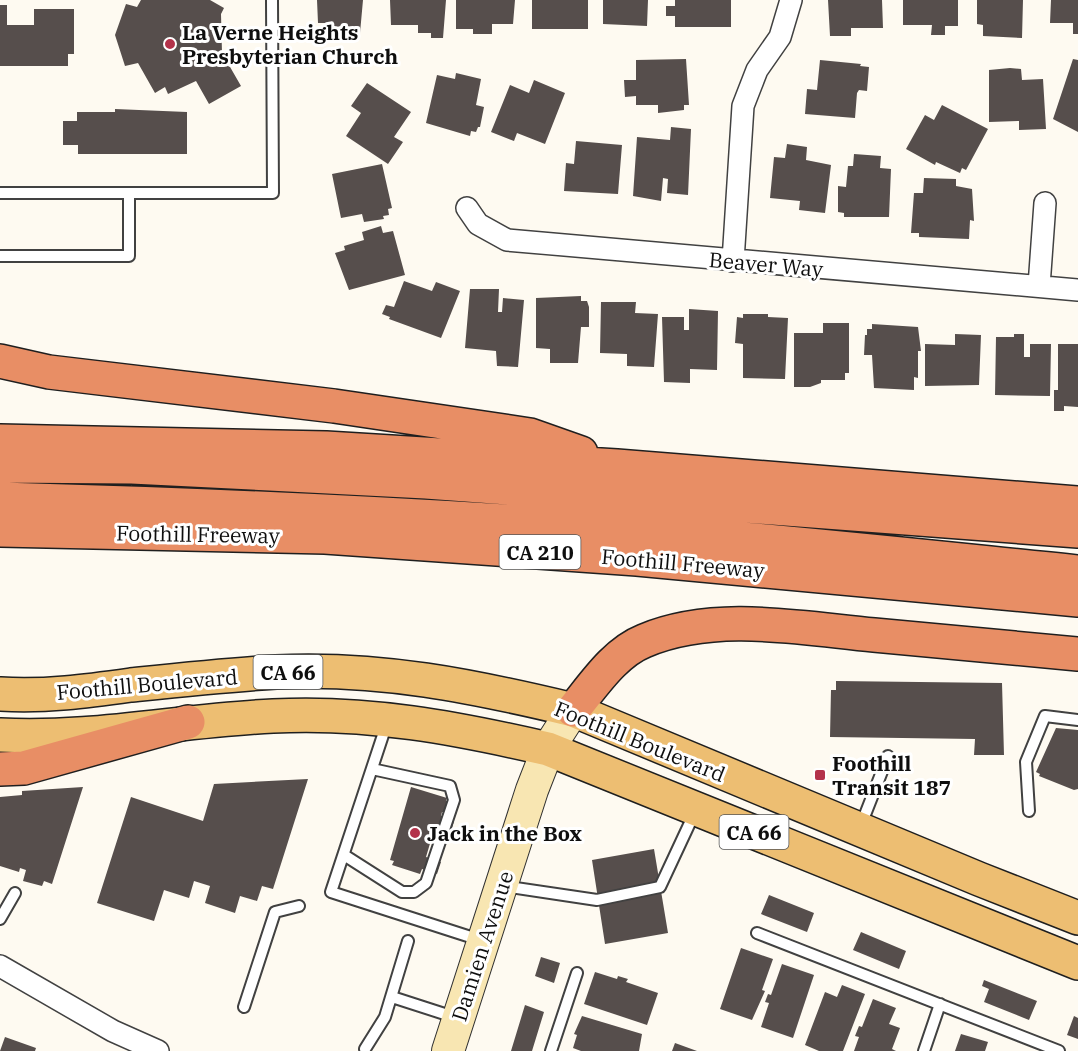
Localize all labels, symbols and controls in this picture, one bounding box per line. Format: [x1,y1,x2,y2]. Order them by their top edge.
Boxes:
place label: La Verne Heights Presbyterian Church [182,18,399,70]
marker: La Verne Heights Presbyterian Church [163,37,177,51]
street label: Beaver Way [708,245,825,283]
street label: Foothill Freeway [116,519,281,549]
road number: CA 210 [500,535,580,569]
street label: Foothill Freeway [600,542,767,584]
road number: CA 66 [254,655,322,689]
street label: Foothill Boulevard [55,662,239,706]
street label: Foothill Boulevard [550,694,730,788]
place label: Foothill Transit 187 [832,749,951,801]
marker: Foothill Transit 187 [813,768,827,782]
road number: CA 66 [720,815,789,849]
place label: Jack in the Box [427,819,583,847]
marker: Jack in the Box [408,826,422,840]
street label: Damien Avenue [445,867,519,1025]

